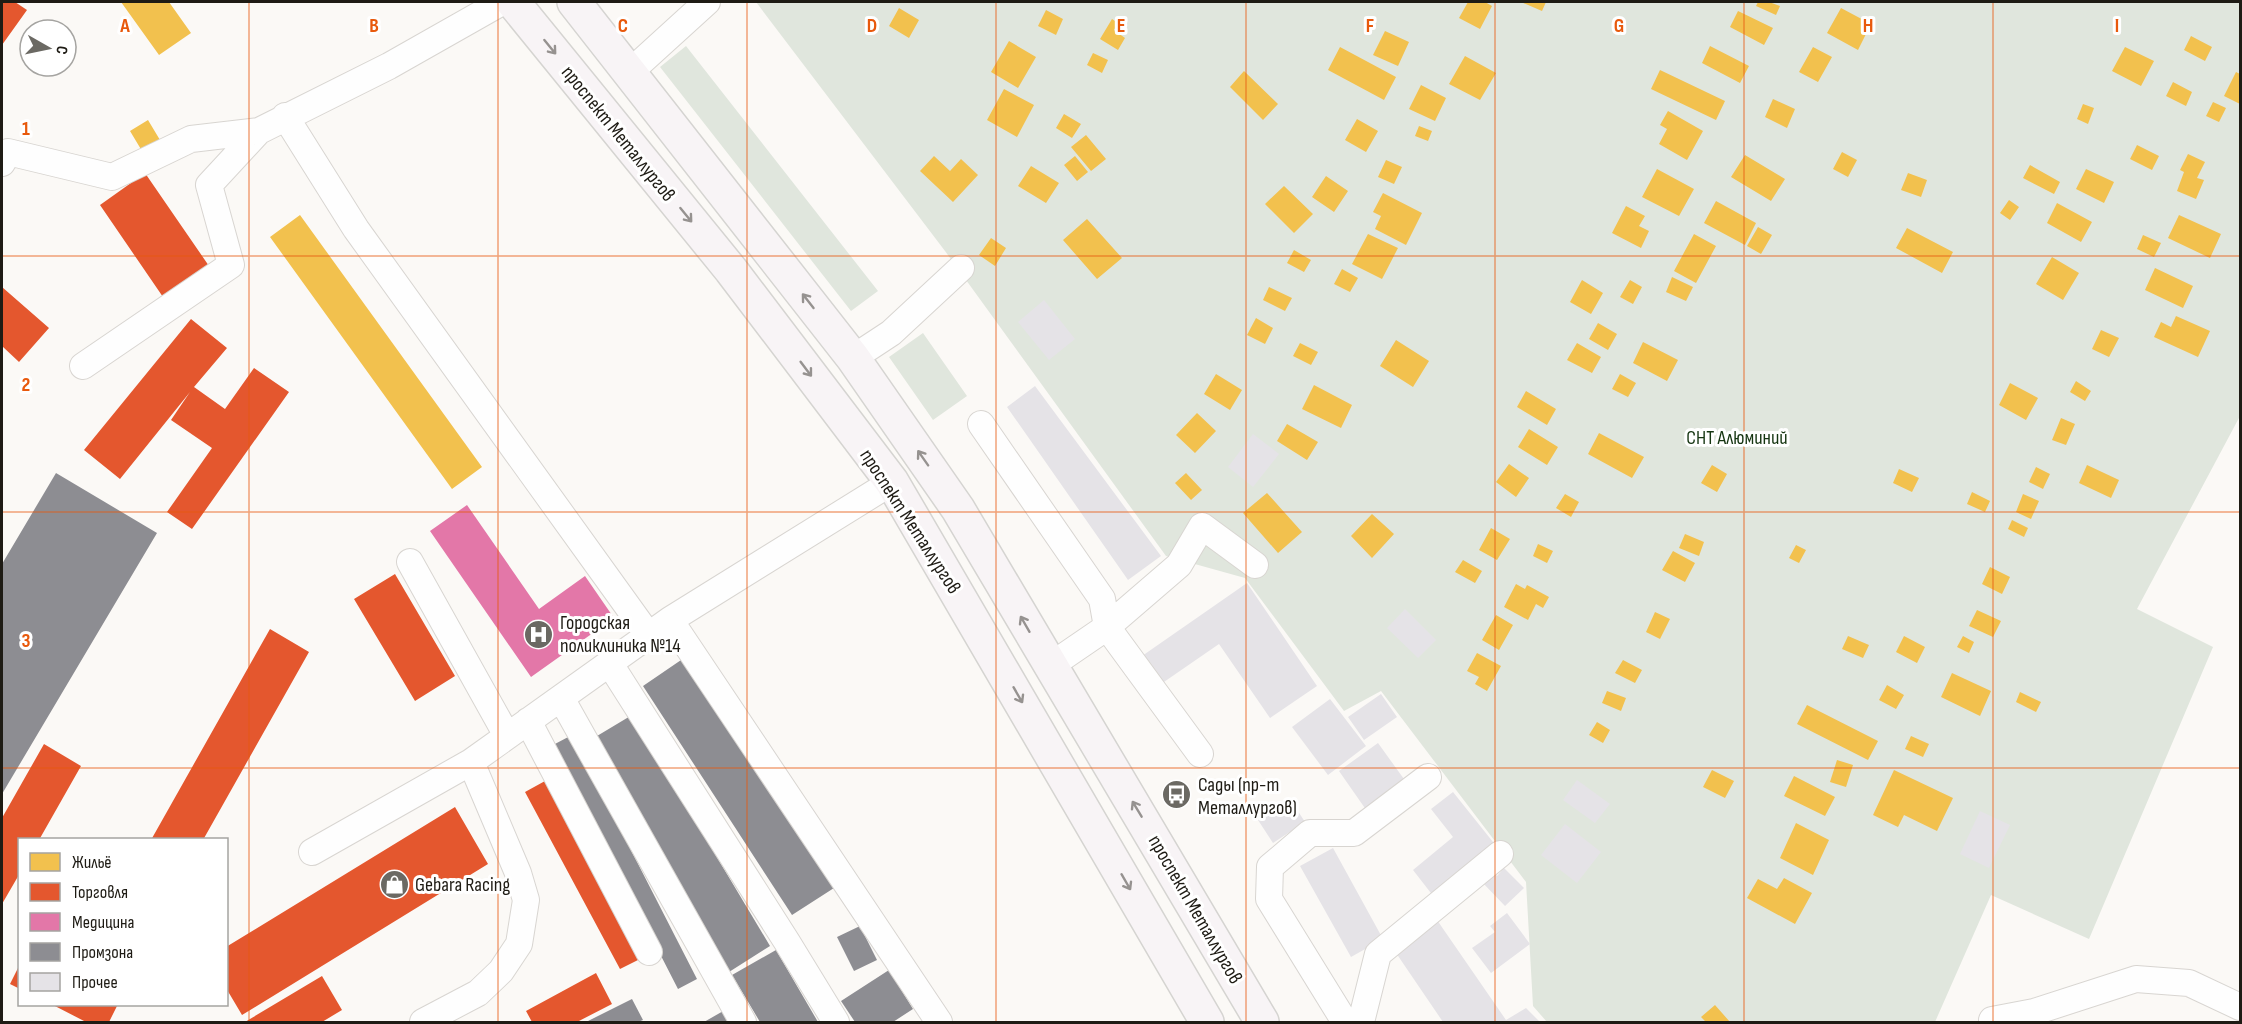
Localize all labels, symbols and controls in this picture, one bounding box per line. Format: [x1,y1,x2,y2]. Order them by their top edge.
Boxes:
text: A [119,14,130,38]
text: B [369,14,379,38]
text: C [618,14,628,38]
text: D [867,14,877,38]
text: E [1117,14,1125,38]
text: F [1366,14,1374,38]
text: G [1614,14,1624,38]
text: H [1863,14,1873,38]
text: I [2115,14,2119,38]
north arrow [18,18,78,78]
one-way arrow [544,39,557,55]
text: С [51,45,71,56]
street label: проспект Металлургов [556,61,680,206]
text: 1 [22,117,30,141]
one-way arrow [679,207,693,222]
one-way arrow [802,293,815,309]
one-way arrow [799,361,812,377]
text: 2 [22,373,30,397]
park label: СНТ Алюминий [1686,426,1788,450]
street label: проспект Металлургов [854,445,966,598]
one-way arrow [917,451,929,467]
place label: Городская поликлиника №14 [560,611,681,658]
one-way arrow [1019,616,1031,633]
hospital icon: Городская поликлиника №14 [523,618,555,650]
text: 3 [22,629,31,653]
one-way arrow [1012,686,1024,703]
place label: Сады (пр-т Металлургов) [1198,773,1297,820]
bus stop icon: Сады (пр-т Металлургов) [1161,779,1193,811]
one-way arrow [1131,801,1143,818]
street label: проспект Металлургов [1143,831,1247,988]
legend [18,838,228,1006]
text: Жильё [72,852,112,873]
shop icon: Gebara Racing [378,868,410,900]
place label: Gebara Racing [415,873,510,897]
one-way arrow [1120,873,1132,890]
text: Торговля [72,882,128,903]
text: Медицина [72,912,135,933]
text: Промзона [72,942,133,963]
text: Прочее [72,972,118,993]

